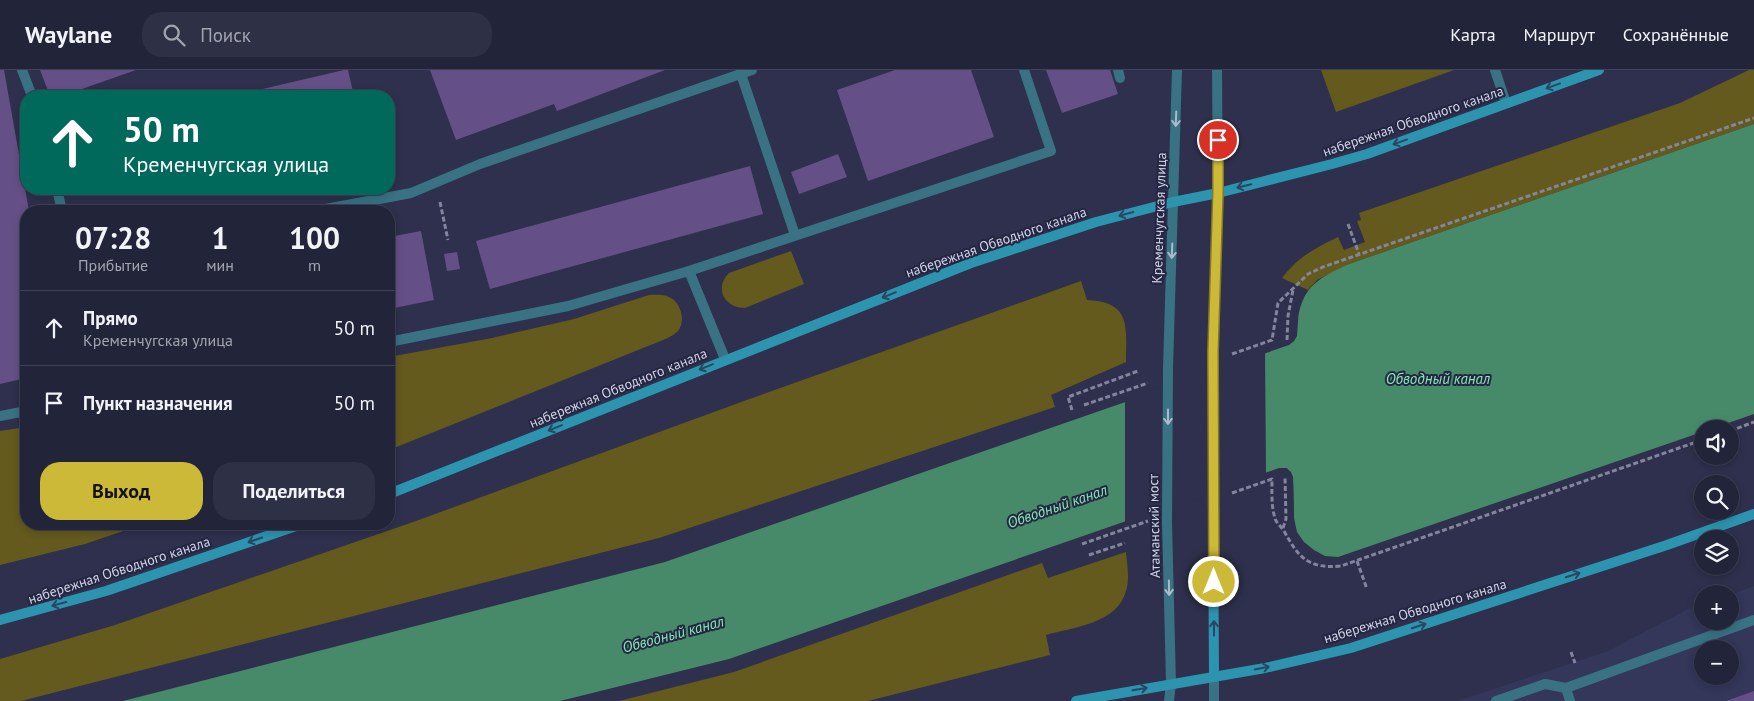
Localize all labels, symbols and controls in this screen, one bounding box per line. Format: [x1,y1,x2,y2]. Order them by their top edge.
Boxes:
search box [142,12,492,57]
text: Waylane [25,19,112,50]
icon: search [160,21,188,49]
text: Поиск [200,23,251,47]
text: Карта [1450,23,1496,46]
text: Маршрут [1524,23,1595,46]
text: Сохранённые [1623,23,1729,46]
street label: набережная Обводного канала [1320,81,1506,160]
one-way arrow [1546,82,1562,91]
text: 50 m [123,106,200,152]
icon: ahead [40,110,105,175]
one-way arrow [1171,110,1181,126]
pin [1197,119,1239,161]
icon: arrive [1204,126,1232,154]
one-way arrow [1393,138,1409,147]
text: Кременчугская улица [123,150,329,178]
street label: Кременчугская улица [1148,152,1170,284]
one-way arrow [1237,182,1253,191]
street label: набережная Обводного канала [903,202,1089,281]
one-way arrow [1118,210,1134,220]
text: 07:28 [75,218,151,257]
text: 1 [212,218,229,257]
text: 100 [289,218,340,257]
one-way arrow [1167,242,1176,258]
text: Прибытие [78,255,148,275]
text: мин [206,255,234,275]
text: m [308,255,321,275]
one-way arrow [882,291,897,300]
text: Прямо [83,306,138,330]
icon: ahead [40,314,68,342]
text: 50 m [334,316,375,340]
text: Кременчугская улица [83,330,233,350]
street label: набережная Обводного канала [526,344,710,432]
one-way arrow [699,363,714,373]
water label: Обводный канал [1386,369,1491,388]
icon: arrive [40,389,68,417]
text: Пункт назначения [83,391,233,415]
text: 50 m [334,391,375,415]
one-way arrow [1163,408,1173,424]
map controls [1694,420,1739,685]
button: sound [1694,420,1739,465]
one-way arrow [548,424,563,433]
button: Выход [40,462,203,520]
button: Поделиться [213,462,375,520]
street label: Атаманский мост [1144,473,1164,578]
button: search [1694,475,1739,520]
water label: Обводный канал [1005,480,1110,532]
button: layers [1694,530,1739,575]
street label: набережная Обводного канала [26,532,212,608]
one-way arrow [248,535,264,545]
position arrow [1187,555,1239,607]
one-way arrow [1565,570,1581,580]
street label: набережная Обводного канала [1321,575,1509,647]
one-way arrow [1164,580,1174,596]
button: + [1694,585,1739,630]
one-way arrow [52,600,68,609]
water label: Обводный канал [620,611,727,657]
one-way arrow [1209,620,1219,636]
one-way arrow [1411,621,1426,630]
button: − [1694,640,1739,685]
one-way arrow [1254,663,1270,673]
one-way arrow [1132,684,1148,693]

